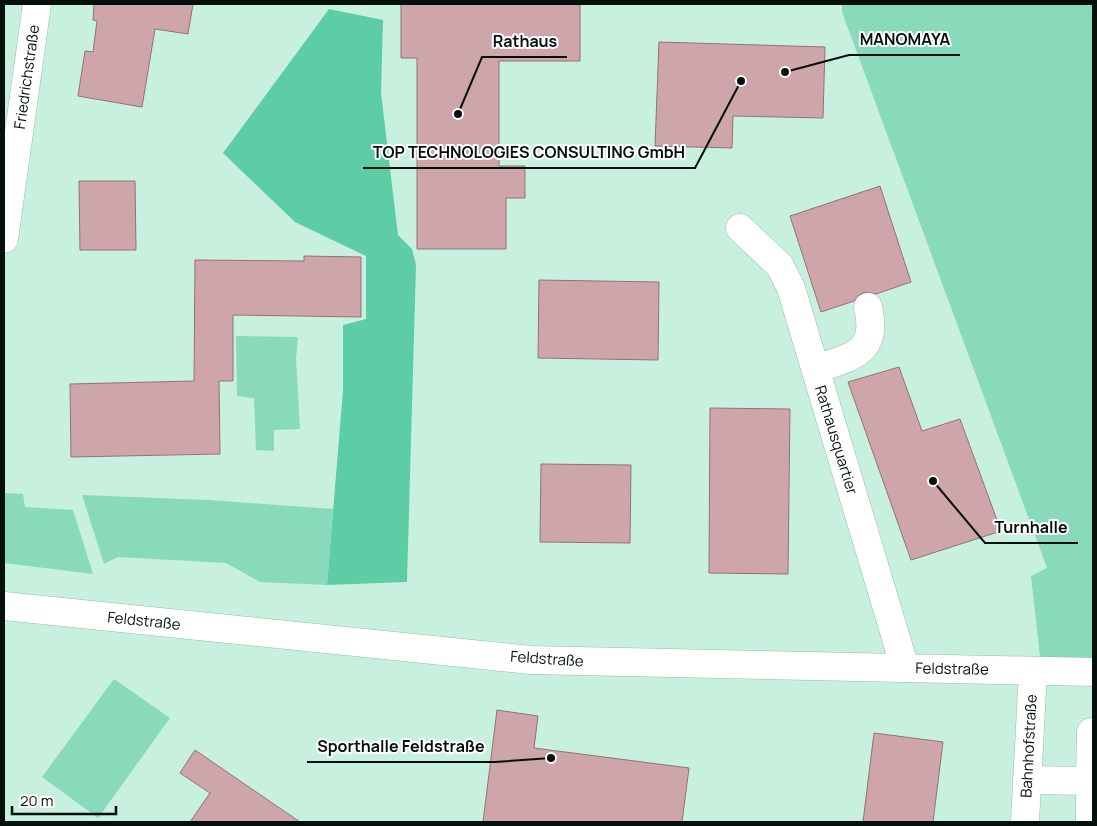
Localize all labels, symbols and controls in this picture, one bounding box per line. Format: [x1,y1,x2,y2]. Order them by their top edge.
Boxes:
street label: Friedrichstraße [9,23,44,131]
callout: MANOMAYA [849,24,960,55]
callout: Rathaus [482,26,567,57]
text: MANOMAYA [860,28,951,50]
text: Rathaus [493,30,558,52]
callout: TOP TECHNOLOGIES CONSULTING GmbH [363,137,695,168]
text: TOP TECHNOLOGIES CONSULTING GmbH [373,141,685,163]
street label: Rathausquartier [810,383,863,498]
callout: Turnhalle [985,512,1078,543]
text: Turnhalle [994,516,1068,538]
street label: Feldstraße [106,606,182,635]
street label: Feldstraße [510,645,585,672]
street label: Feldstraße [915,657,989,680]
street label: Bahnhofstraße [1015,694,1042,798]
callout: Sporthalle Feldstraße [307,731,495,762]
text: Sporthalle Feldstraße [317,735,485,757]
scale bar [12,784,116,816]
text: 20 m [20,790,53,811]

